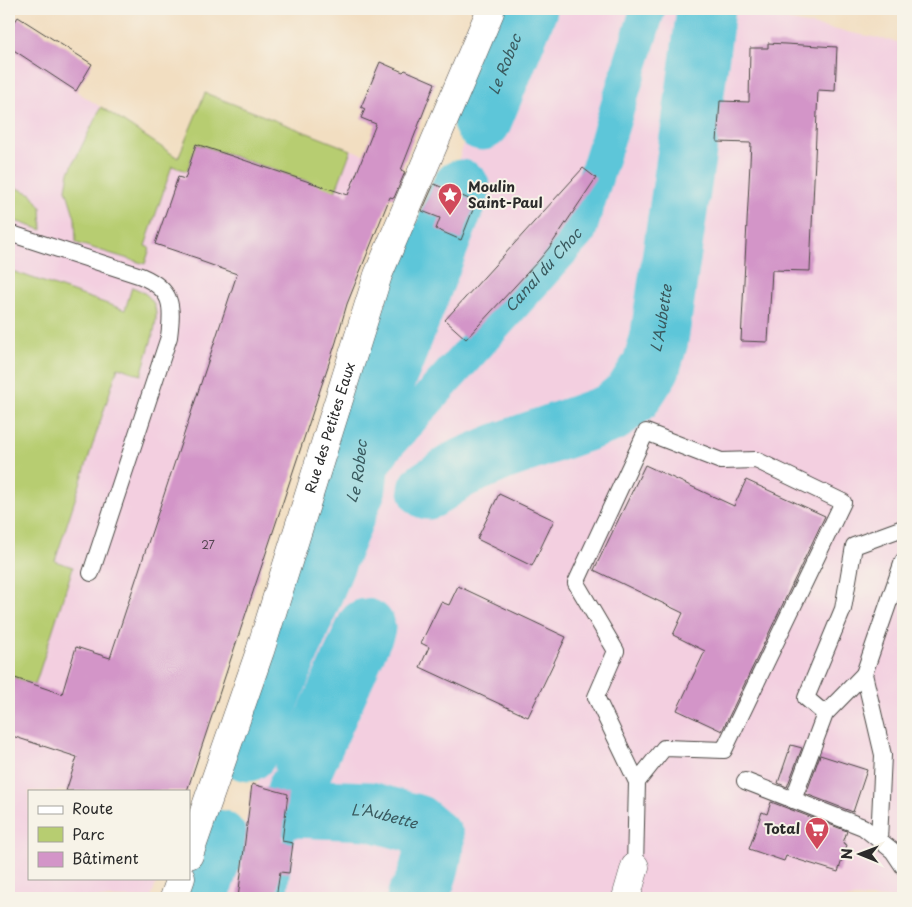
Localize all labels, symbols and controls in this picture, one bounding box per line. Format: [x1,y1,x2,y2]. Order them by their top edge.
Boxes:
water label: Le Robec [481,29,527,98]
place label: Moulin Saint-Paul [468,176,542,213]
place icon: Moulin Saint-Paul [437,182,463,216]
water label: Canal du Choc [498,222,587,317]
water label: L'Aubette [643,282,677,355]
street label: Rue des Petites Eaux [299,360,360,495]
water label: Le Robec [339,438,372,506]
house number: 27 [201,536,215,553]
legend [28,790,190,880]
text: Route [72,796,113,819]
water label: L'Aubette [351,797,421,834]
supermarket icon: Total [804,816,830,850]
place label: Total [764,818,800,839]
text: Parc [72,822,105,845]
north arrow [834,830,884,880]
text: Bâtiment [72,846,139,869]
text: N [836,848,857,859]

